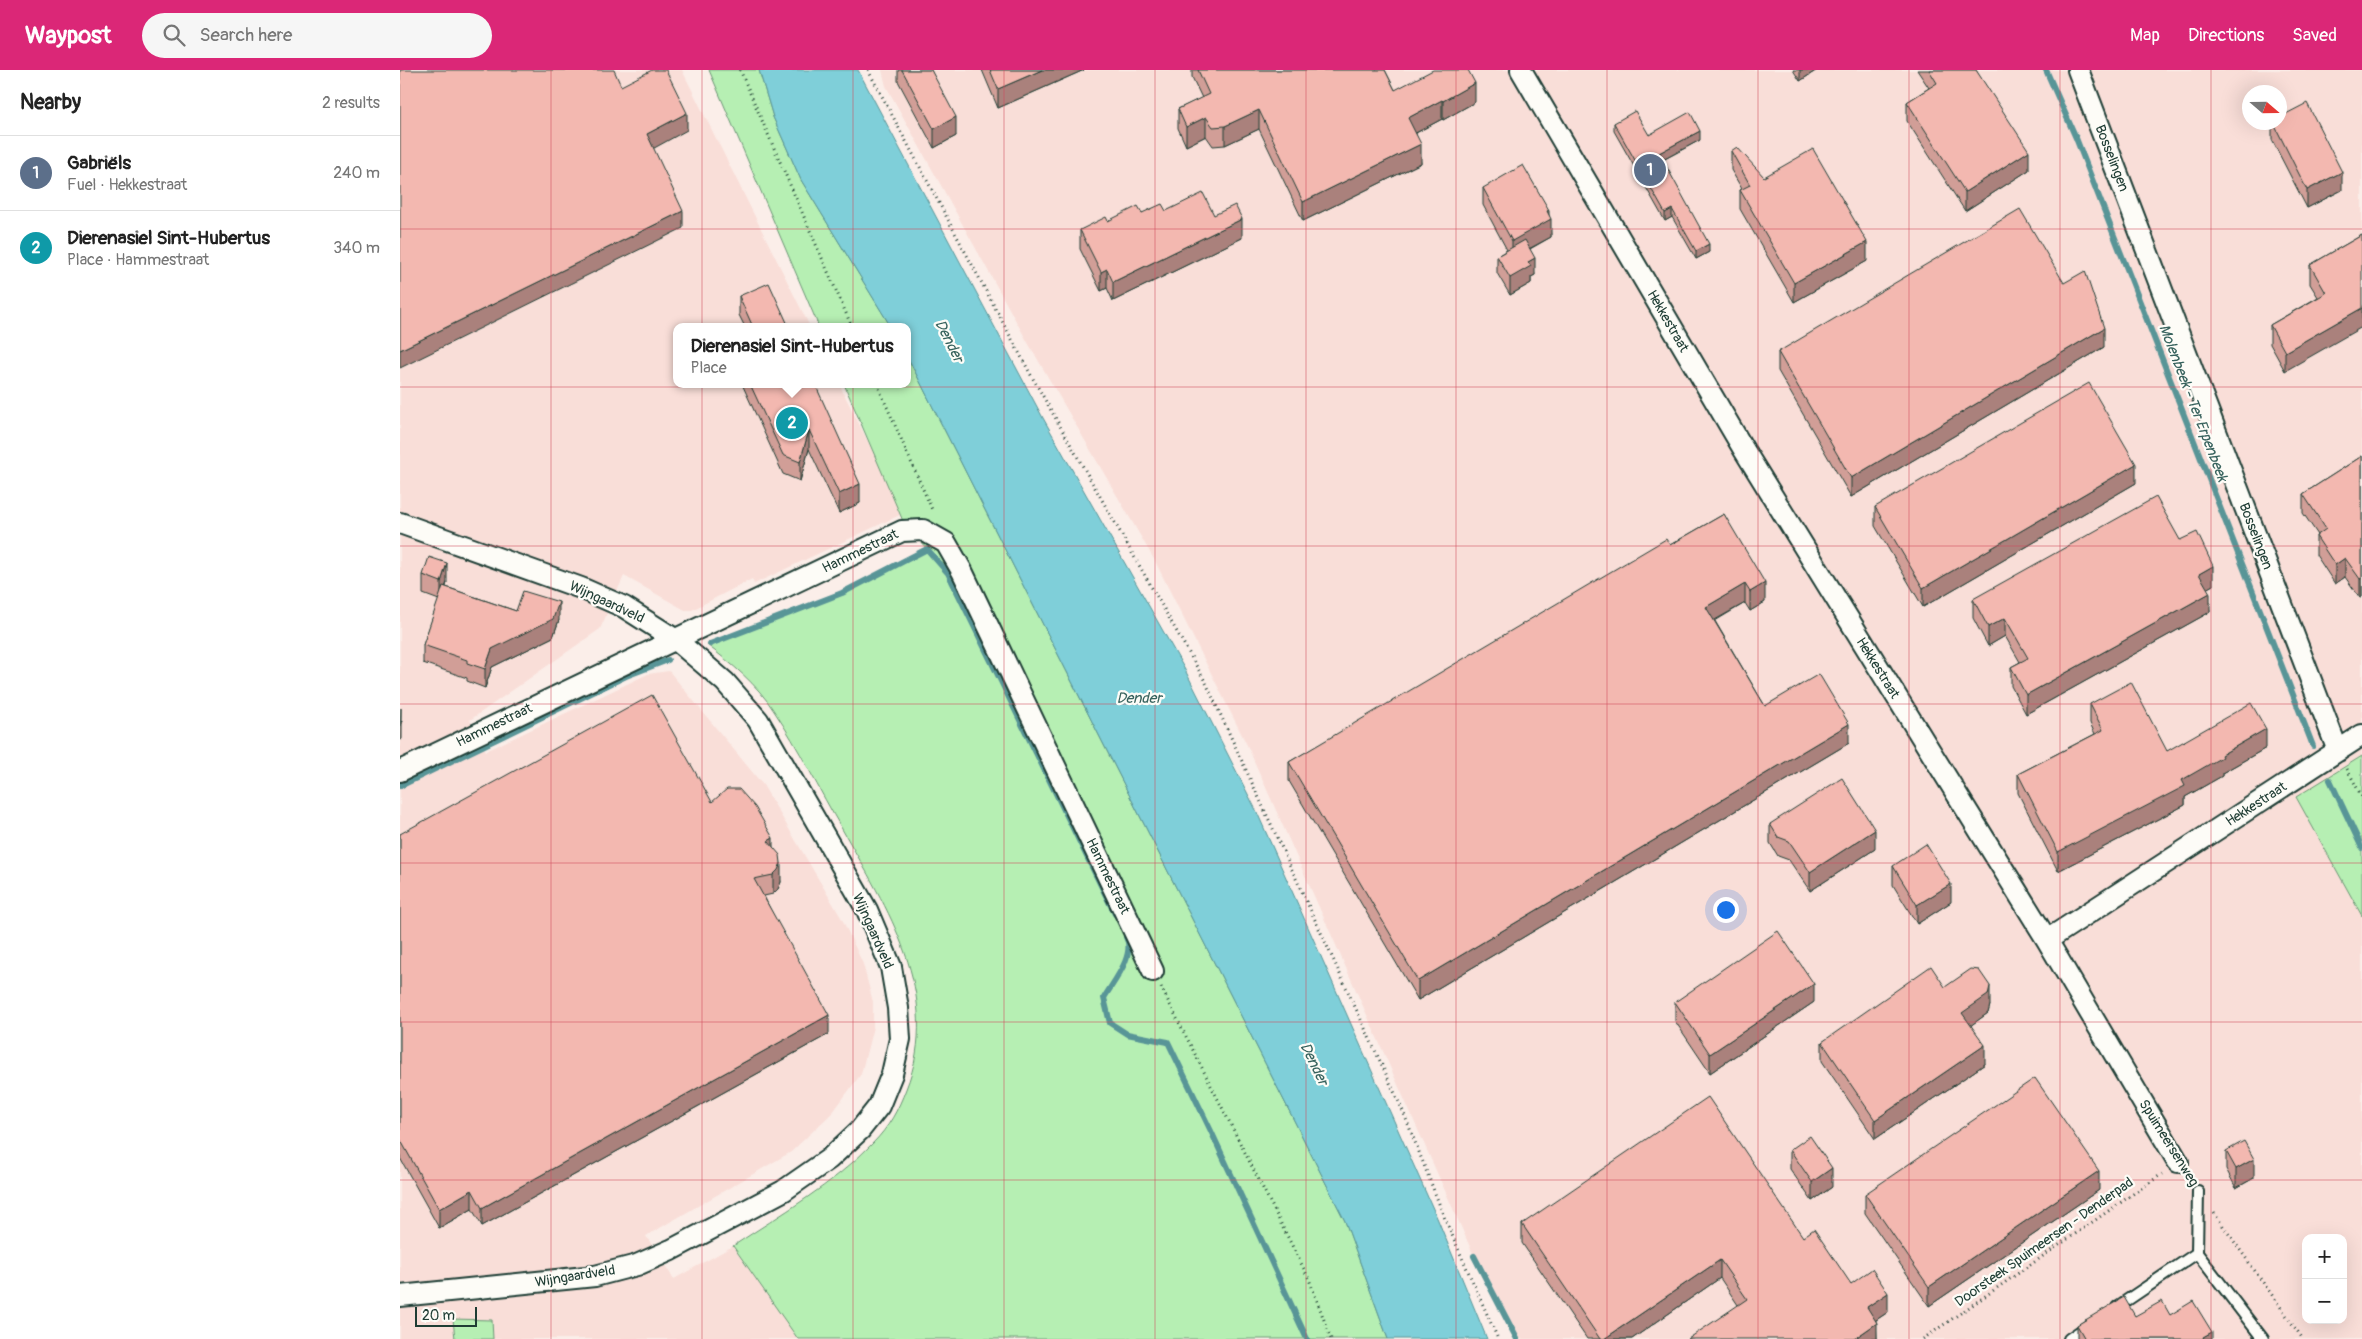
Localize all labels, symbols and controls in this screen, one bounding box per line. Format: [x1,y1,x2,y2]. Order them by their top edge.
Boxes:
search box [142,13,492,58]
text: Waypost [25,21,112,50]
icon: search [160,21,188,49]
text: Search here [200,23,292,47]
text: Map [2130,24,2160,47]
text: Directions [2188,24,2264,47]
text: Saved [2292,24,2337,47]
north arrow [2242,85,2287,130]
text: Nearby [20,89,81,116]
text: 2 results [322,93,380,113]
street label: Bosselingen [2092,122,2133,194]
text: Gabriëls [67,151,131,175]
pin: 1 [1634,151,1666,189]
text: 1 [33,163,39,183]
text: 240 m [333,163,380,183]
text: Fuel · Hekkestraat [67,175,187,195]
text: Dierenasiel Sint-Hubertus [67,226,270,250]
text: 2 [32,238,40,258]
text: 340 m [333,238,380,258]
text: Place · Hammestraat [67,250,209,270]
street label: Hekkestraat [1643,287,1693,355]
water label: Dender [930,317,968,367]
water label: Molenbeek - Ter Erpenbeek [2154,322,2232,486]
popup [673,323,911,388]
text: Dierenasiel Sint-Hubertus [691,334,893,358]
text: Place [691,358,727,378]
pin: 2 [776,404,808,442]
street label: Bosselingen [2236,500,2277,572]
street label: Hammestraat [819,525,901,577]
street label: Wijngaardveld [567,577,647,627]
street label: Hekkestraat [1853,634,1904,702]
water label: Dender [1116,689,1163,708]
street label: Hammestraat [453,699,535,751]
street label: Hekkestraat [2222,778,2290,830]
street label: Hammestraat [1082,835,1134,917]
street label: Wijngaardveld [849,891,897,972]
your location [1713,897,1739,923]
water label: Dender [1296,1040,1333,1090]
street label: Spuimeersenweg [2135,1096,2203,1190]
street label: Doorsteek Spuimeersen - Denderpad [1952,1174,2136,1310]
map controls [2302,1234,2347,1324]
button: + [2302,1234,2347,1279]
street label: Wijngaardveld [534,1261,616,1291]
button: − [2302,1279,2347,1324]
scale bar [415,1304,478,1327]
text: 20 m [422,1307,455,1324]

